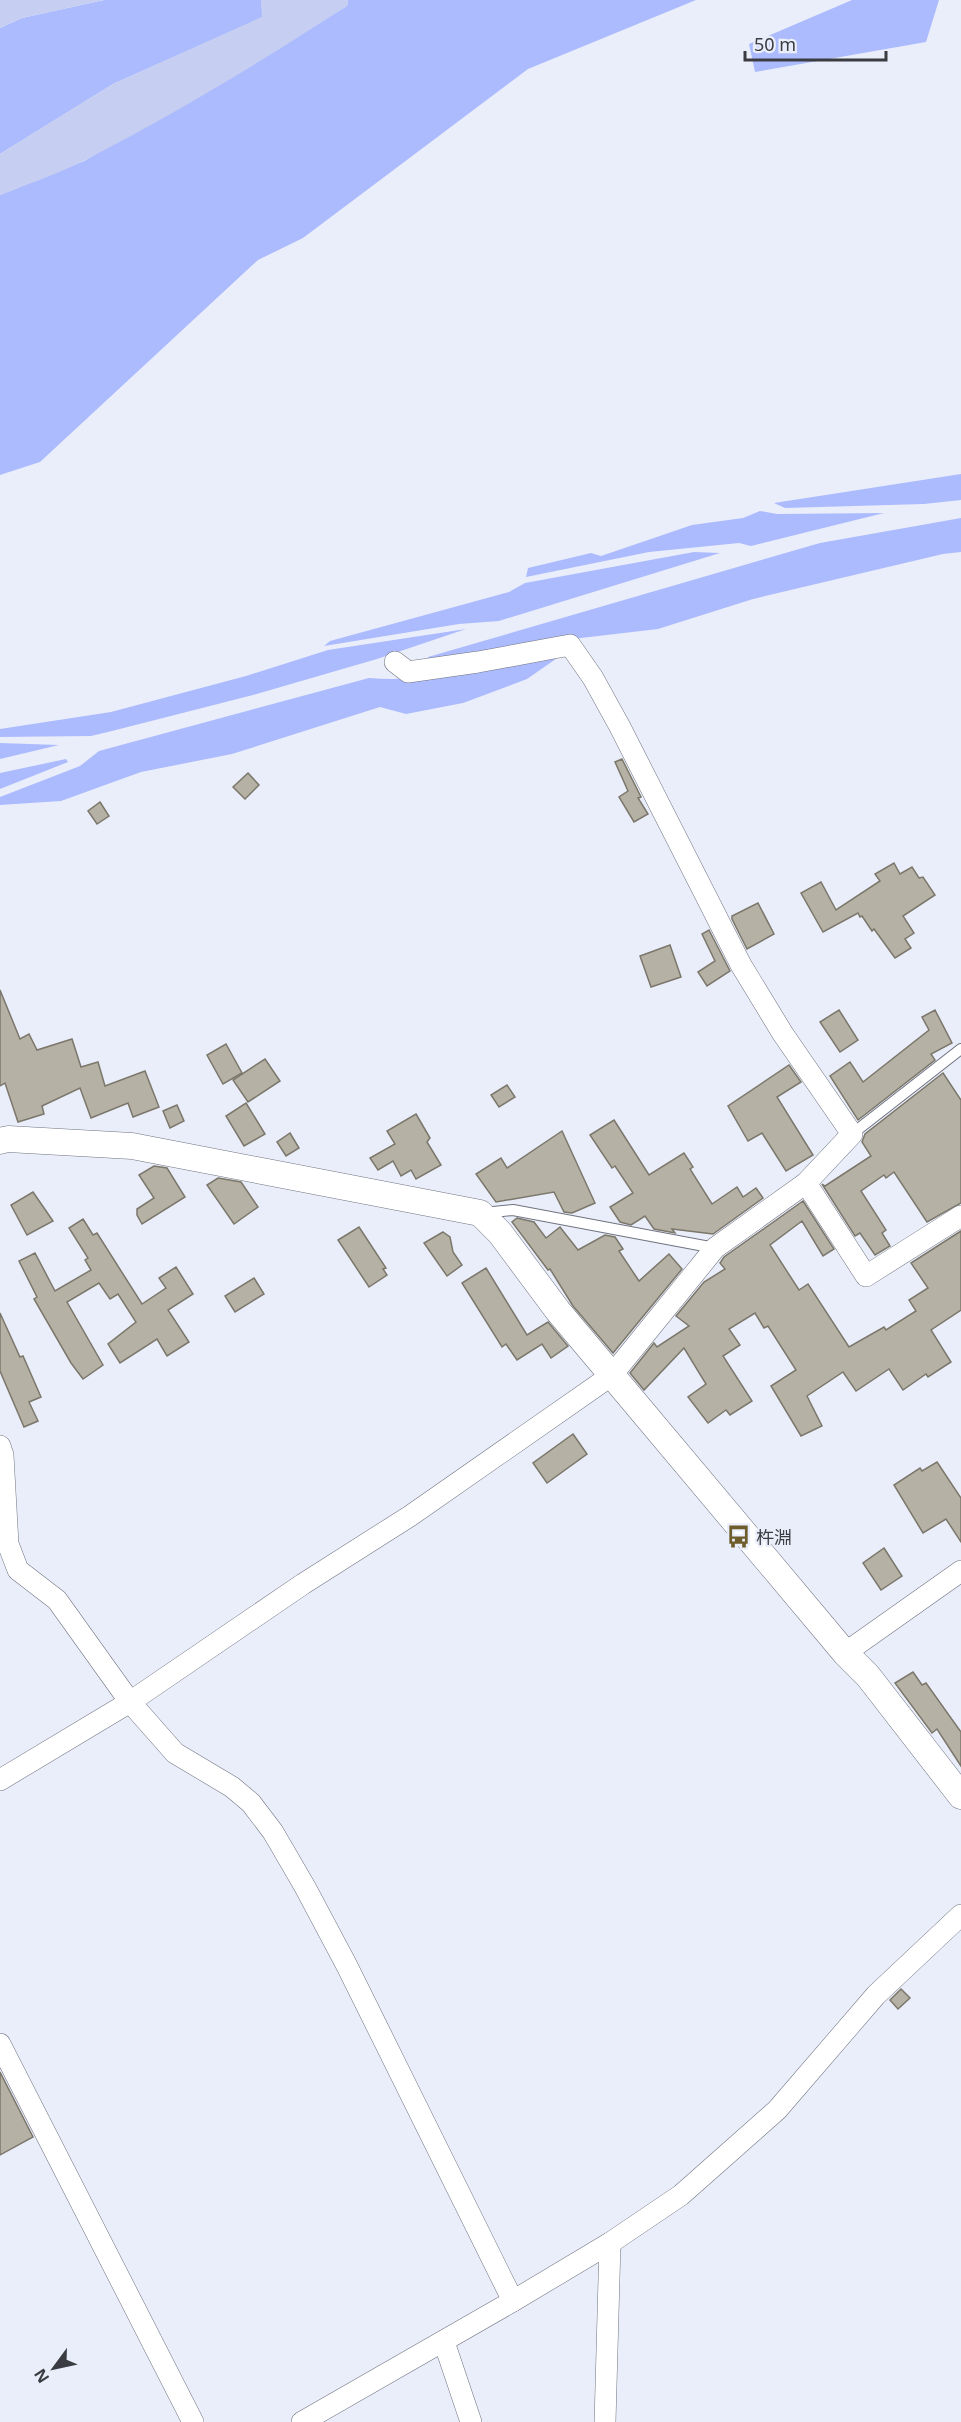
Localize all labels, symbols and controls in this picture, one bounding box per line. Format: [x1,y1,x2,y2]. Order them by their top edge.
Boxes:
scale bar [745,24,886,62]
text: 50 m [754,32,796,56]
bus stop icon: 杵淵 [725,1524,751,1550]
place label: 杵淵 [756,1525,792,1549]
north arrow [24,2338,84,2398]
text: N [29,2365,54,2388]

